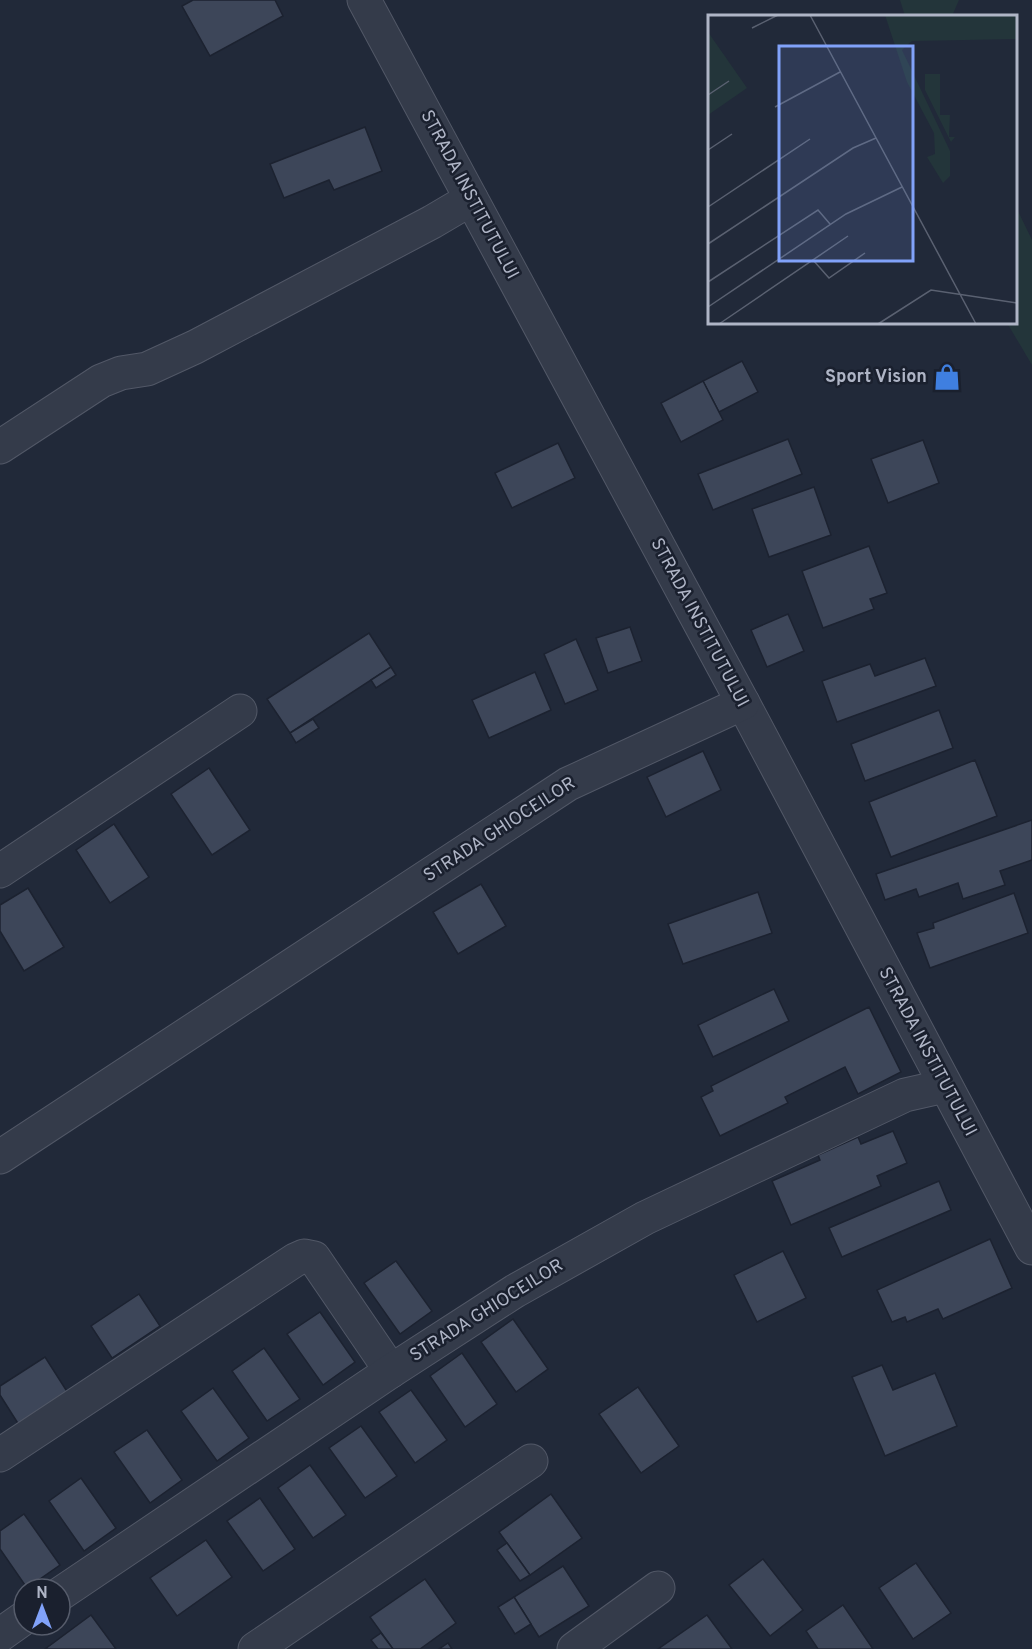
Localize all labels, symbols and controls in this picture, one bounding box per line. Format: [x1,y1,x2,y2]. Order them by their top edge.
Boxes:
inset map [708,15,1017,324]
street label: STRADA INSTITUTULUI [415,106,523,284]
shop icon: Sport Vision [932,362,962,392]
place label: Sport Vision [825,366,927,389]
street label: STRADA INSTITUTULUI [645,534,753,712]
street label: STRADA GHIOCEILOR [420,772,580,888]
street label: STRADA INSTITUTULUI [873,963,981,1141]
street label: STRADA GHIOCEILOR [406,1254,568,1368]
north arrow [12,1577,72,1637]
text: N [36,1584,48,1604]

